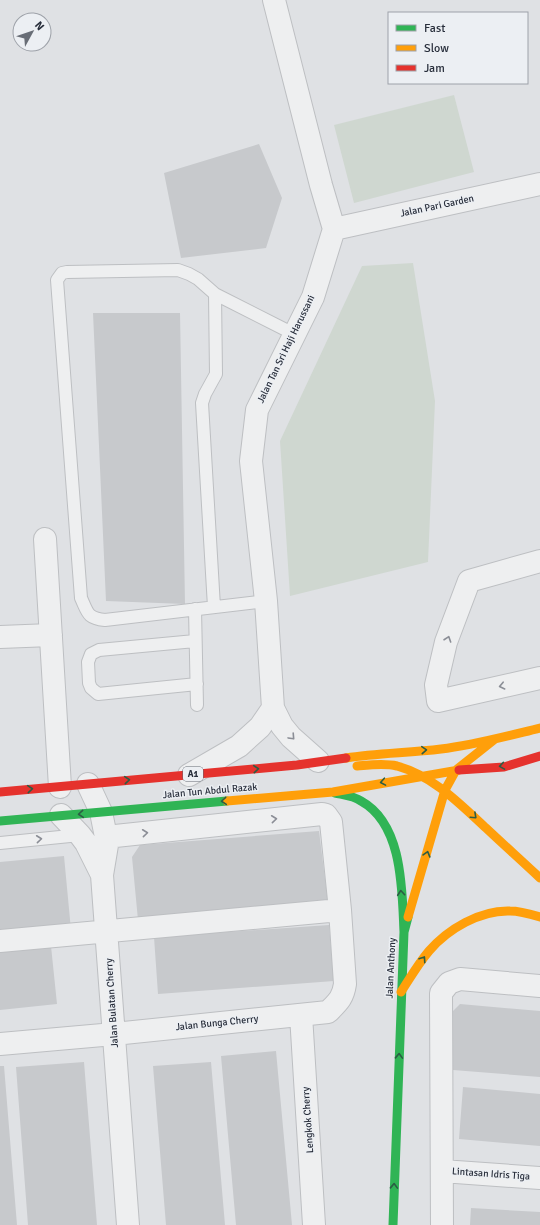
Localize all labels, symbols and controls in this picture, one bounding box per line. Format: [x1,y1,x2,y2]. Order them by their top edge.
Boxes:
north arrow [12,12,52,52]
legend [388,12,528,84]
text: N [32,19,47,33]
text: Fast [424,21,445,36]
text: Slow [424,41,449,56]
text: Jam [424,61,445,76]
street label: Jalan Pari Garden [399,192,475,220]
street label: Jalan Tan Sri Haji Harussani [255,293,317,405]
one-way arrow [443,635,451,642]
one-way arrow [499,682,505,690]
one-way arrow [287,733,294,740]
one-way arrow [421,746,427,755]
one-way arrow [499,761,506,770]
one-way arrow [253,764,259,773]
road number: A1 [183,767,203,781]
one-way arrow [124,776,130,785]
one-way arrow [380,778,386,786]
street label: Jalan Tun Abdul Razak [162,781,258,801]
one-way arrow [27,785,33,794]
one-way arrow [221,796,227,805]
one-way arrow [78,809,84,818]
one-way arrow [469,811,477,819]
one-way arrow [271,815,277,824]
one-way arrow [142,829,148,838]
one-way arrow [36,834,42,843]
one-way arrow [422,851,431,858]
one-way arrow [396,890,405,896]
street label: Jalan Anthony [383,937,399,999]
one-way arrow [418,957,425,964]
street label: Jalan Bulatan Cherry [103,958,121,1048]
street label: Jalan Bunga Cherry [175,1013,259,1033]
one-way arrow [395,1053,403,1059]
street label: Lengkok Cherry [300,1086,316,1154]
street label: Lintasan Idris Tiga [452,1165,530,1183]
one-way arrow [390,1183,398,1189]

